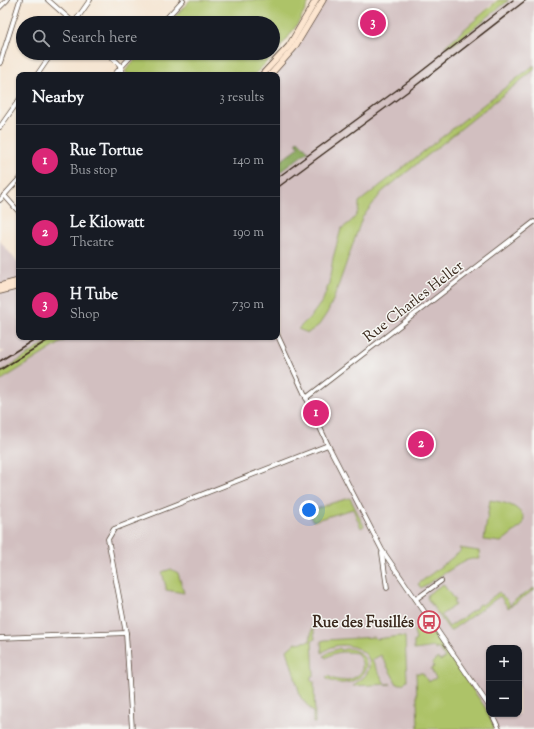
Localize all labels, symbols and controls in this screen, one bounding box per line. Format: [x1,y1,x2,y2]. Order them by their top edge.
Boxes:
pin: 3 [360,8,386,38]
search box [16,16,280,60]
icon: search [30,27,52,49]
text: Search here [62,28,137,49]
text: Nearby [32,86,84,110]
text: 3 results [219,89,264,107]
text: Rue Tortue [70,141,143,162]
text: 1 [43,152,47,170]
text: 140 m [233,152,264,170]
text: Bus stop [70,162,117,180]
text: Le Kilowatt [70,213,144,234]
text: 2 [42,224,48,242]
text: 190 m [233,224,264,242]
text: Theatre [70,234,114,252]
street label: Rue Charles Heller [359,256,469,348]
text: H Tube [70,285,118,306]
text: 3 [42,296,48,314]
text: 730 m [232,296,264,314]
text: Shop [70,306,99,324]
pin: 1 [303,398,329,428]
pin: 2 [408,429,434,459]
your location [299,500,319,520]
bus stop icon: Rue des Fusillés [416,609,442,635]
place label: Rue des Fusillés [312,613,414,634]
map controls [486,645,522,717]
button: + [486,645,522,681]
button: − [486,681,522,717]

